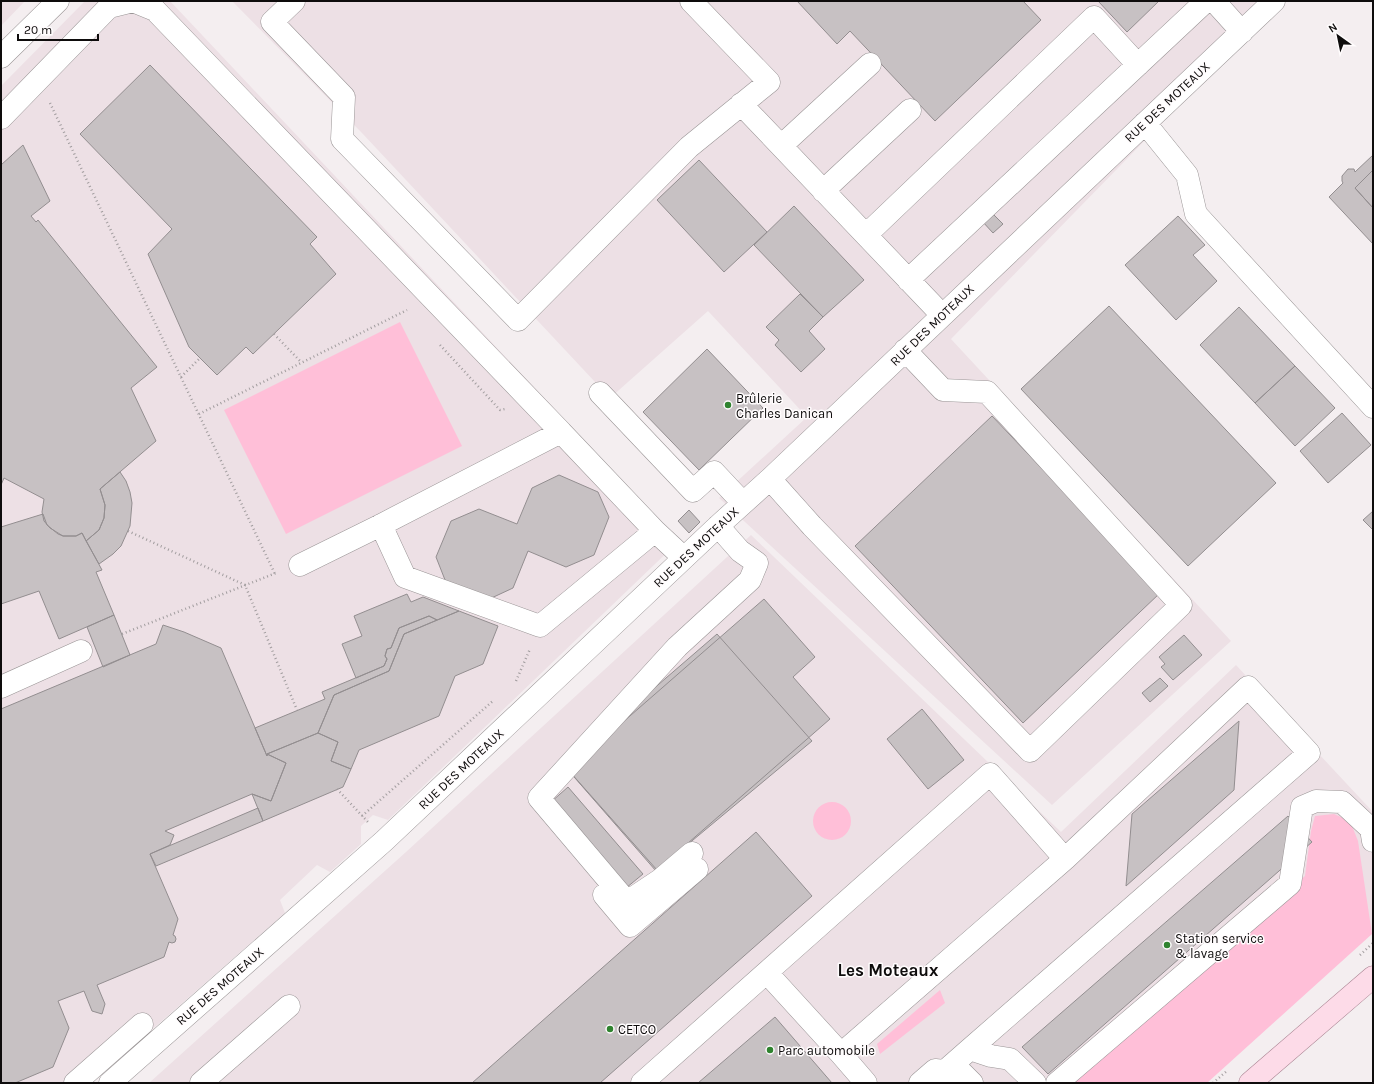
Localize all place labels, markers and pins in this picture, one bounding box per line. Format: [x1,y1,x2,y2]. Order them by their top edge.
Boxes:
place label: Brûlerie Charles Danican [736,391,833,421]
marker: Brûlerie Charles Danican [723,400,733,410]
place label: Station service & lavage [1175,931,1264,961]
marker: Station service & lavage [1162,940,1172,950]
place label: CETCO [618,1022,656,1037]
marker: CETCO [605,1024,615,1034]
place label: Parc automobile [778,1043,875,1058]
marker: Parc automobile [765,1045,775,1055]

